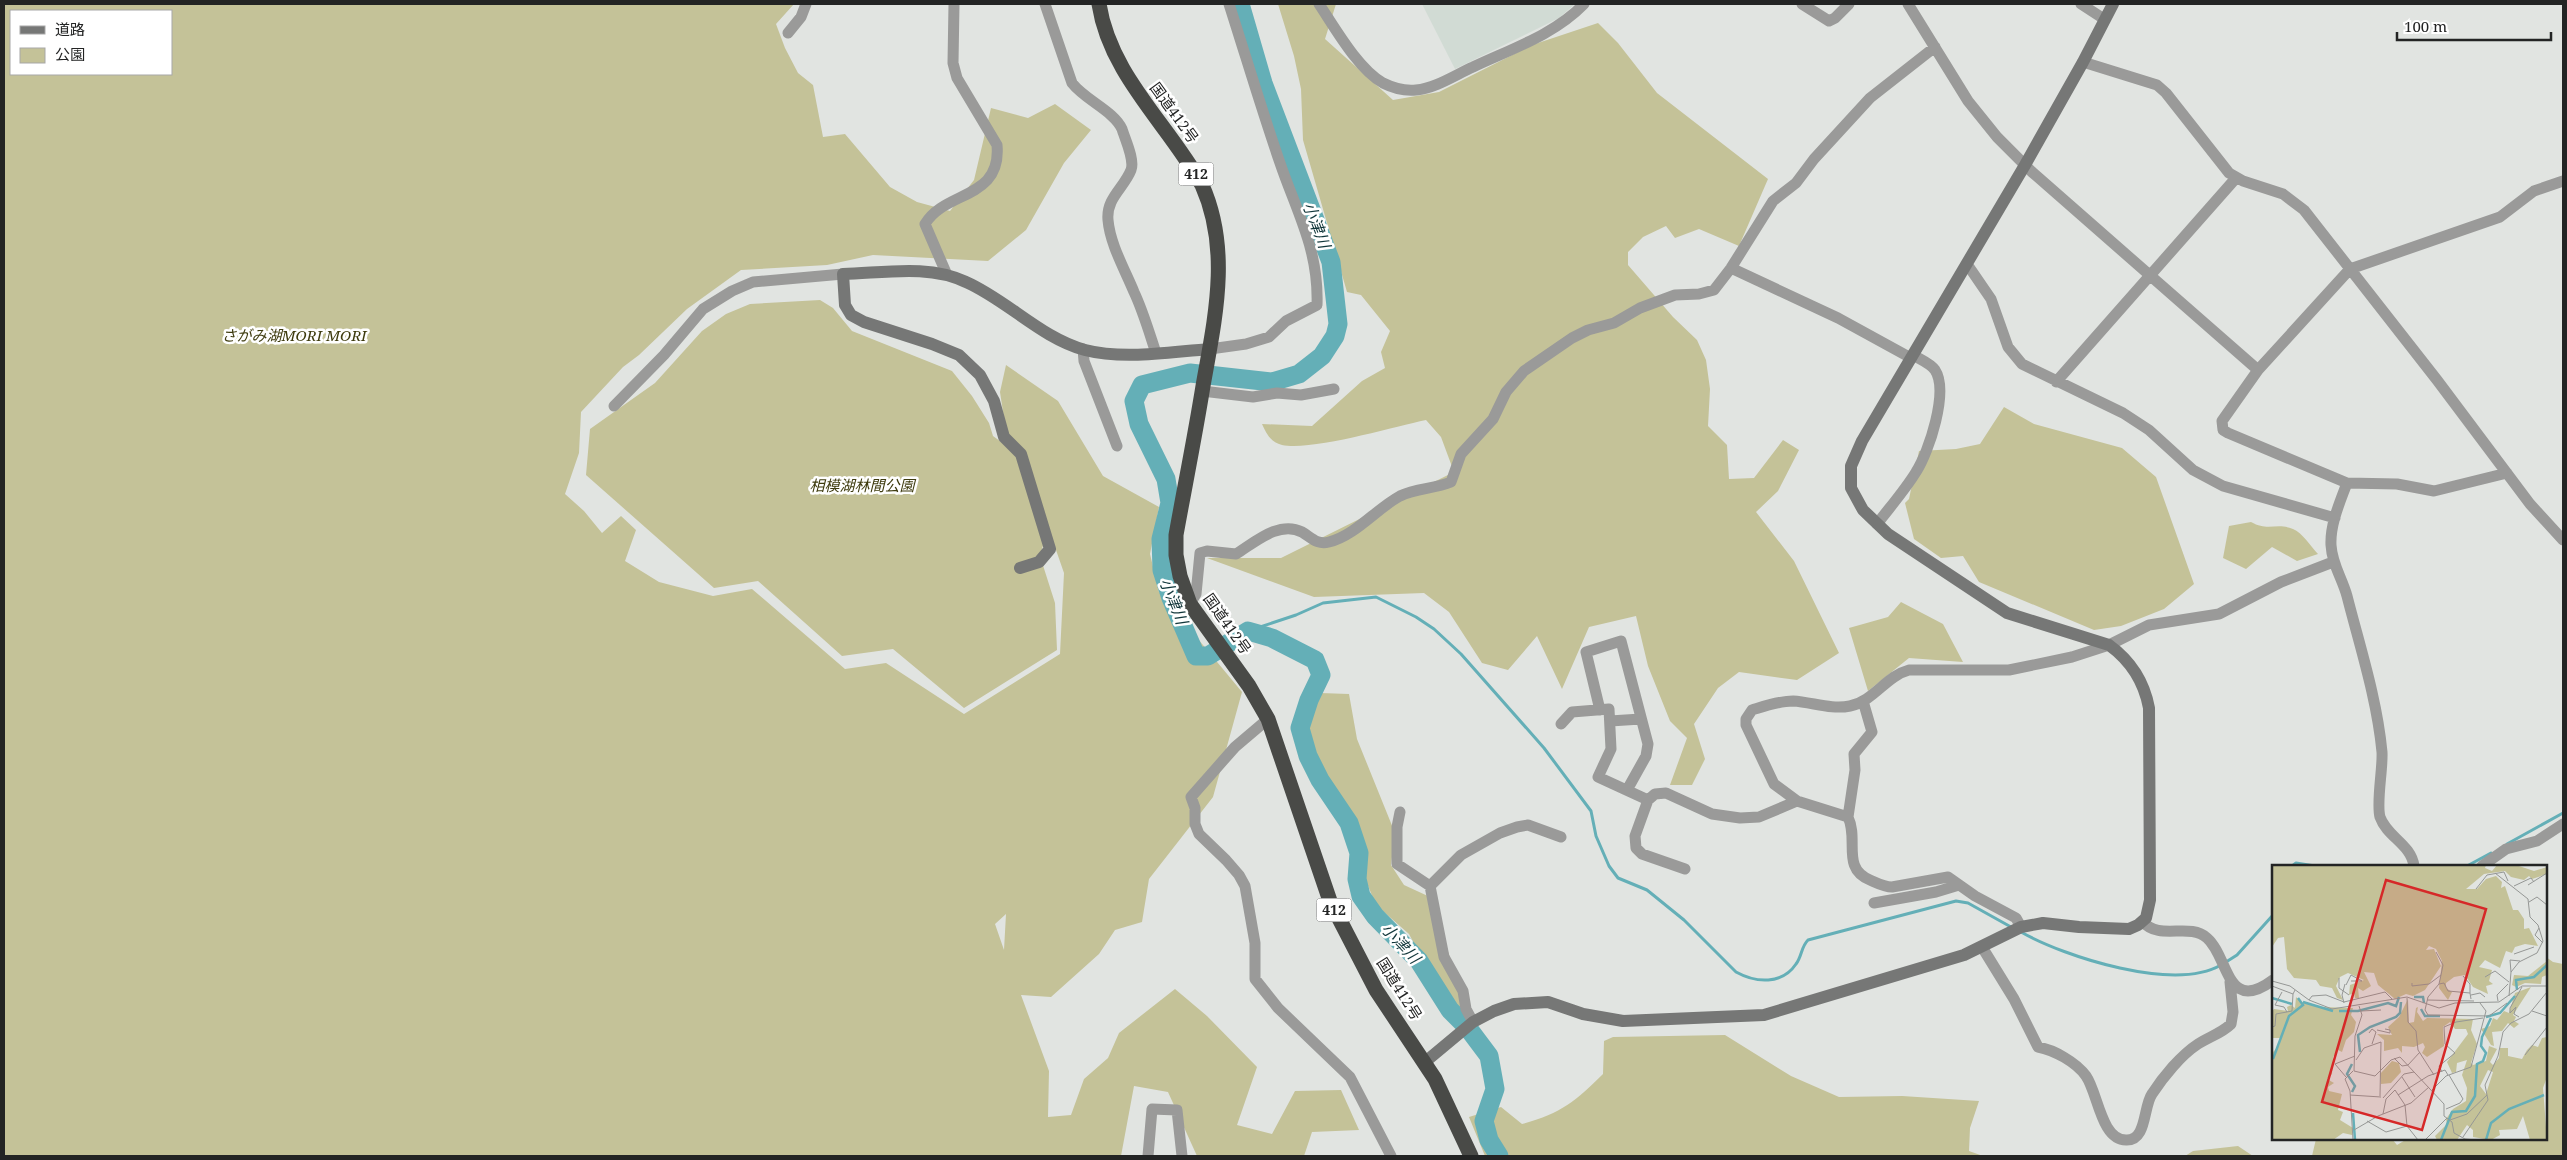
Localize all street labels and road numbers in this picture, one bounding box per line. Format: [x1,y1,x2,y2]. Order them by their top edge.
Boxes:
street label: 国道412号 [1146,78,1204,147]
road number: 412 [1178,162,1214,185]
street label: 国道412号 [1200,589,1256,658]
road number: 412 [1316,898,1352,922]
street label: 国道412号 [1373,953,1427,1024]

